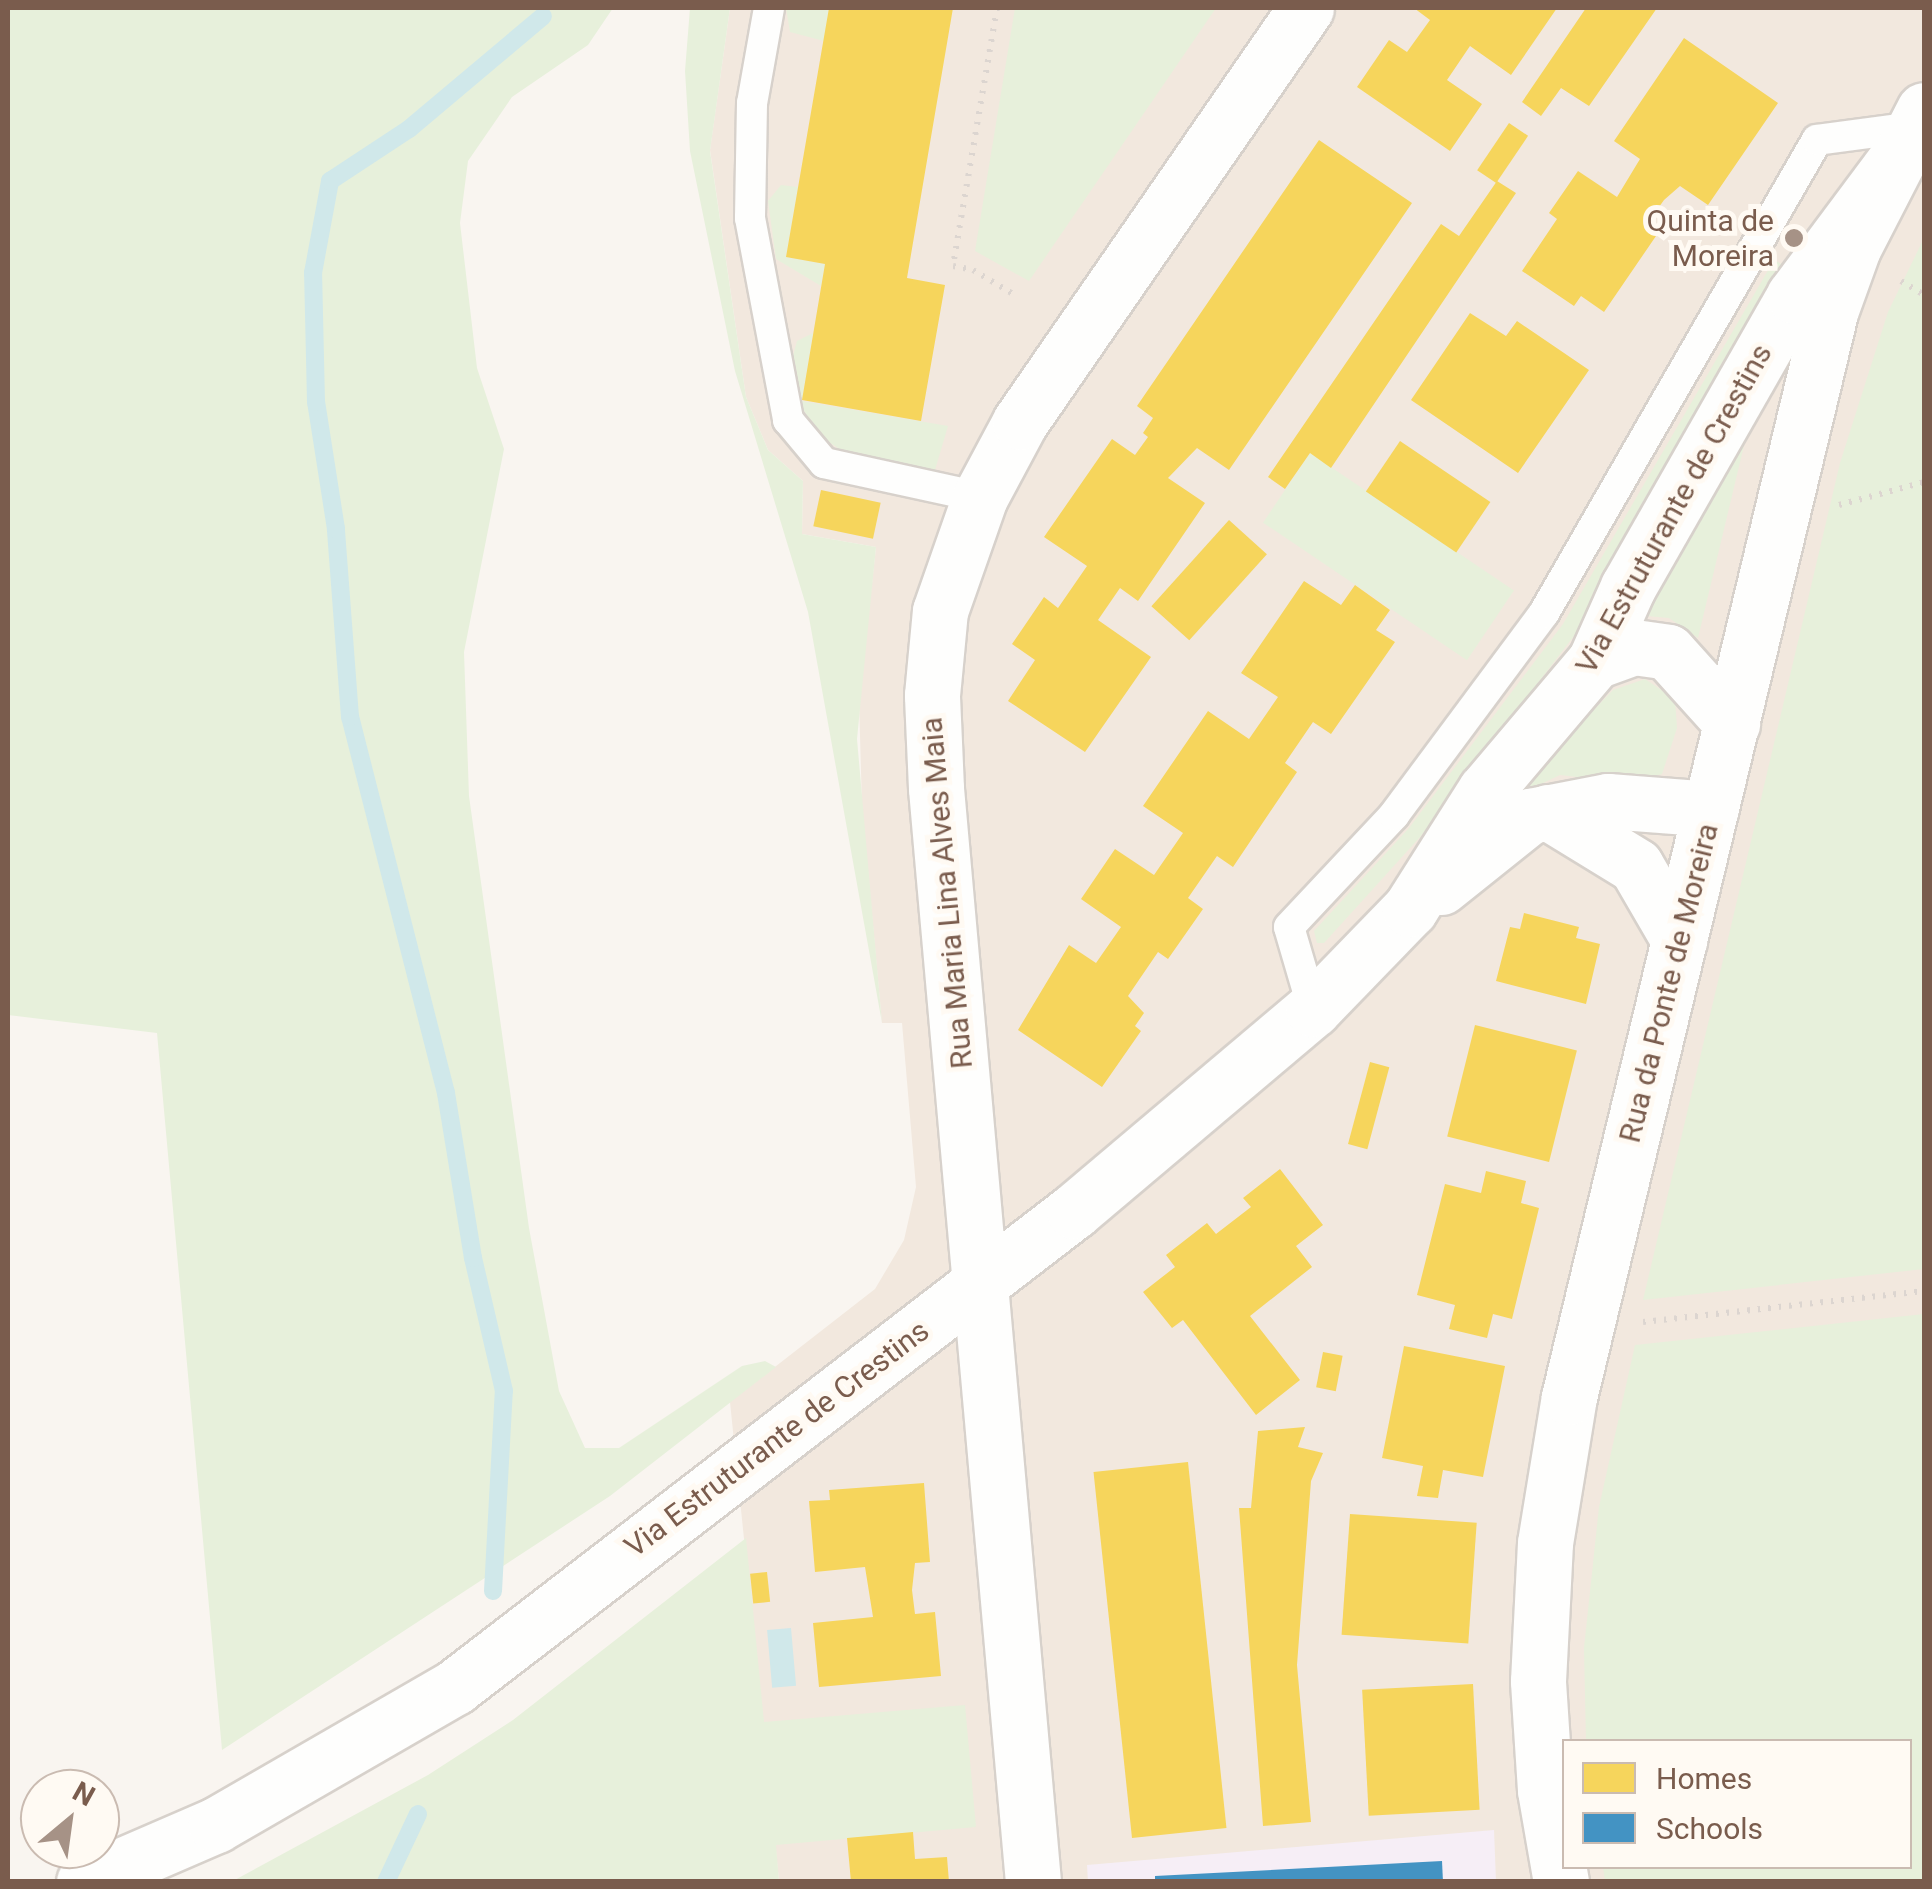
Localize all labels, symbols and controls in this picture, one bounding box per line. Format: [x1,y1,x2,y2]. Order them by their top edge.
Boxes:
place label: Quinta de Moreira [1647,203,1774,274]
marker: Quinta de Moreira [1783,227,1805,249]
street label: Via Estruturante de Crestins [1568,338,1780,680]
street label: Rua Maria Lina Alves Maia [914,716,980,1070]
street label: Rua da Ponte de Moreira [1612,820,1726,1146]
street label: Via Estruturante de Crestins [618,1313,936,1565]
legend [1562,1739,1912,1869]
text: Homes [1656,1761,1752,1796]
north arrow [20,1769,120,1869]
text: N [67,1775,100,1813]
text: Schools [1656,1811,1763,1846]

